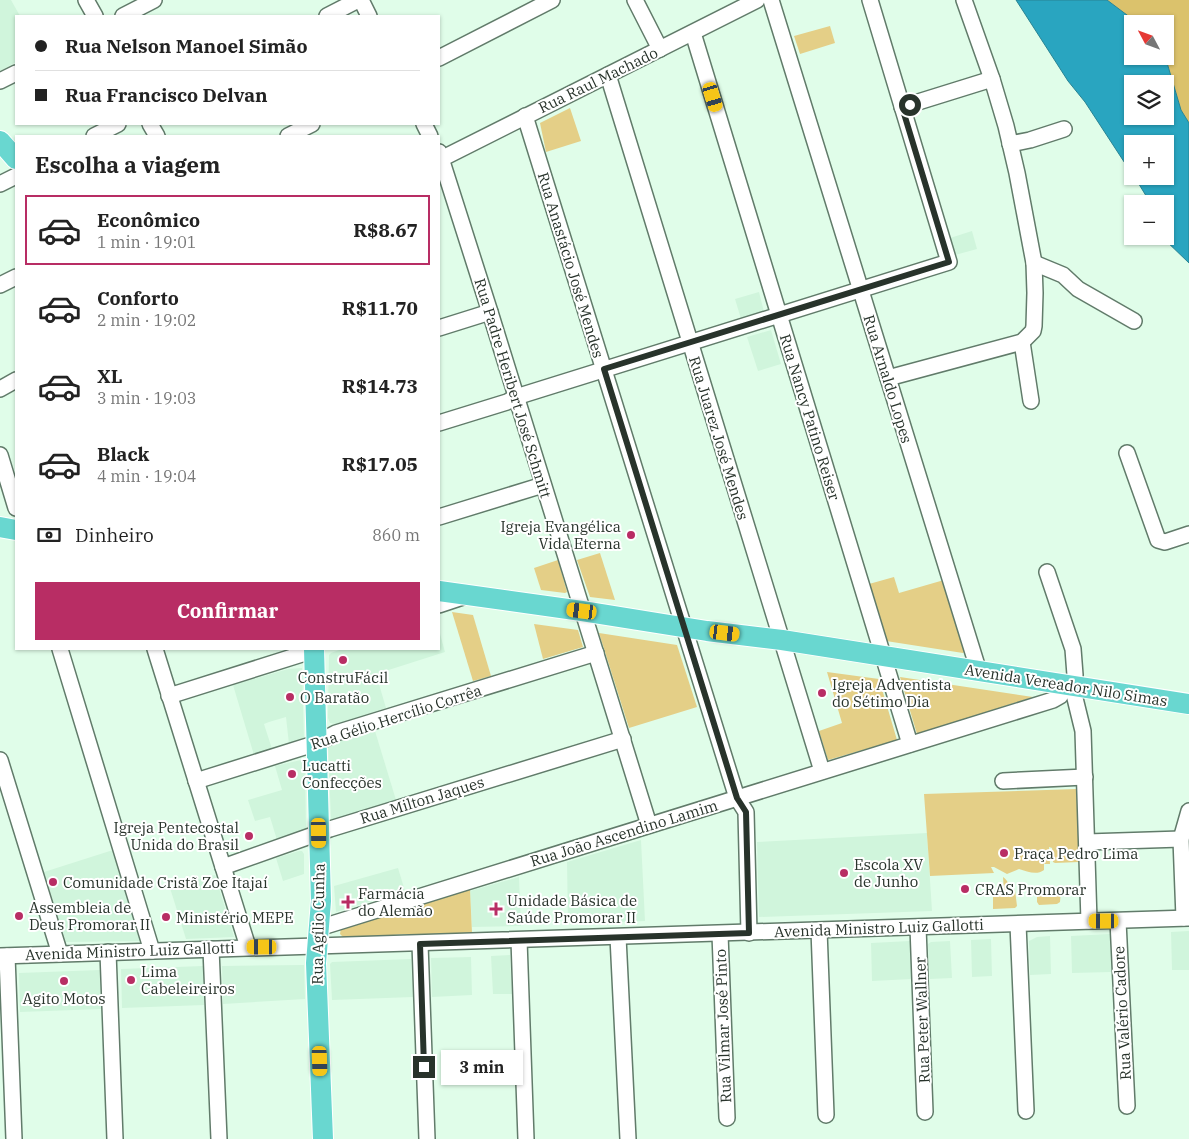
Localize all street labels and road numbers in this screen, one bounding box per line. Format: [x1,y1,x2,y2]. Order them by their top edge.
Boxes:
street label: Rua Raul Machado [535,43,661,117]
street label: Rua Anastácio José Mendes [534,170,608,360]
street label: Rua Padre Heribert José Schmitt [470,276,556,500]
street label: Rua Arnaldo Lopes [859,312,917,446]
street label: Rua Nancy Patino Reiser [776,332,844,503]
street label: Rua Juarez José Mendes [685,354,753,522]
street label: Avenida Vereador Nilo Simas [963,660,1169,710]
street label: Rua Gélio Hercílio Corrêa [308,680,484,754]
street label: Rua Milton Jaques [358,772,486,828]
street label: Rua João Ascendino Lamim [528,795,720,871]
street label: Rua Agílio Cunha [307,863,329,985]
street label: Avenida Ministro Luiz Gallotti [774,915,984,941]
street label: Avenida Ministro Luiz Gallotti [25,938,235,964]
street label: Rua Valério Cadore [1109,946,1135,1080]
street label: Rua Vilmar José Pinto [711,949,735,1103]
street label: Rua Peter Wallner [910,956,934,1084]

